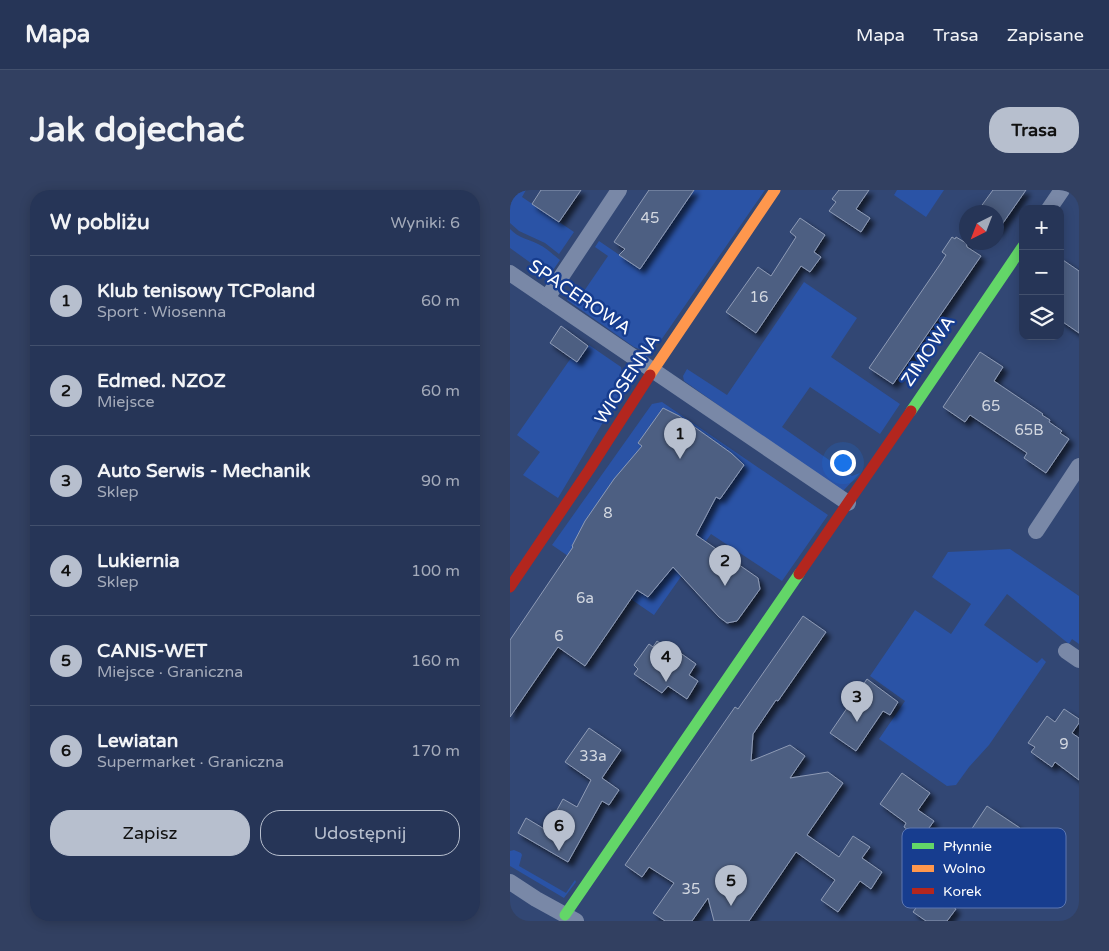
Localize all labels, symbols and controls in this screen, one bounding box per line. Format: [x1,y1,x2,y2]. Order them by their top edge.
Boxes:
text: Mapa [25,20,90,49]
text: Mapa [856,24,905,46]
text: Trasa [933,24,979,46]
text: Zapisane [1007,24,1084,46]
button: Trasa [989,107,1079,153]
text: Jak dojechać [30,109,245,151]
north arrow [959,205,1004,250]
map controls [1019,205,1064,340]
button: + [1019,205,1064,250]
house number: 45 [641,209,659,227]
text: W pobliżu [50,210,150,235]
text: Wyniki: 6 [391,213,460,233]
button: − [1019,250,1064,295]
street label: SPACEROWA [525,255,635,339]
text: Klub tenisowy TCPoland [97,280,315,302]
house number: 16 [750,288,768,306]
text: 1 [61,291,71,311]
text: 60 m [421,291,460,311]
button: layers [1019,295,1064,340]
text: Sport · Wiosenna [97,302,226,322]
street label: ZIMOWA [896,312,960,390]
street label: WIOSENNA [590,330,664,428]
text: Edmed. NZOZ [97,370,226,392]
text: 2 [61,381,71,401]
text: 60 m [421,381,460,401]
text: Miejsce [97,392,155,412]
house number: 65 [982,397,1000,415]
pin: 1 [664,418,696,459]
house number: 65B [1014,421,1044,439]
your location [830,450,856,476]
text: Auto Serwis - Mechanik [97,460,310,482]
text: 3 [61,471,71,491]
text: 90 m [421,471,460,491]
text: Sklep [97,482,139,502]
house number: 8 [603,504,613,522]
pin: 2 [709,545,741,586]
text: Lukiernia [97,550,180,572]
text: 4 [61,561,71,581]
text: 100 m [411,561,460,581]
text: Sklep [97,572,139,592]
house number: 6a [576,589,594,607]
house number: 6 [554,627,564,645]
text: CANIS-WET [97,640,207,662]
pin: 4 [650,641,682,682]
text: 5 [61,651,71,671]
text: 160 m [411,651,460,671]
text: Miejsce · Graniczna [97,662,243,682]
pin: 3 [841,681,873,722]
text: Lewiatan [97,730,178,752]
house number: 9 [1059,735,1069,753]
text: 6 [61,741,71,761]
text: 170 m [411,741,460,761]
house number: 33a [579,747,607,765]
text: Supermarket · Graniczna [97,752,284,772]
button: Zapisz [50,810,250,856]
button: Udostępnij [260,810,460,856]
pin: 6 [543,810,575,851]
legend [902,828,1066,908]
text: Płynnie [943,838,992,855]
text: Wolno [943,860,986,877]
pin: 5 [715,865,747,906]
house number: 35 [682,880,700,898]
text: Korek [943,883,982,900]

